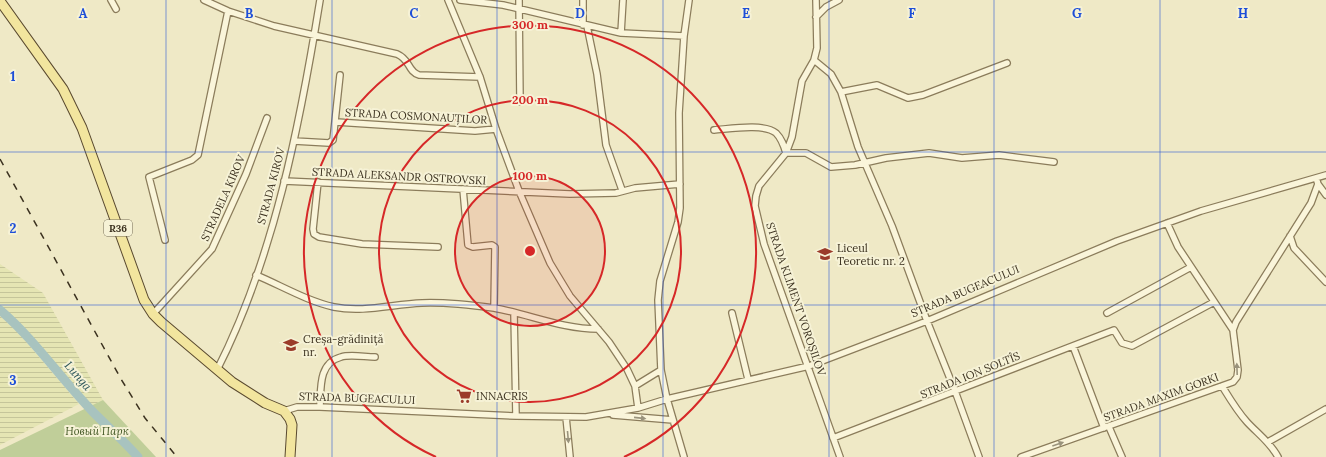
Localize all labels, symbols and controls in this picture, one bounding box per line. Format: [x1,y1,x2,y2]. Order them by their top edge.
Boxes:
text: A [79,5,88,22]
text: B [245,5,254,22]
text: C [410,5,419,22]
text: D [575,5,585,22]
text: E [742,5,750,22]
text: F [908,5,916,22]
text: G [1072,5,1082,22]
text: H [1238,5,1248,22]
text: 300 m [512,17,548,32]
text: 1 [10,68,16,85]
text: 200 m [512,92,548,107]
street label: STRADA COSMONAUȚILOR [344,105,488,128]
street label: STRADA KIROV [254,145,288,226]
street label: STRADELA KIROV [198,152,249,243]
street label: STRADA ALEKSANDR OSTROVSKI [311,164,487,188]
text: 100 m [513,168,547,183]
text: 2 [10,220,17,237]
road number: R36 [104,220,132,236]
street label: STRADA KLIMENT VOROȘILOV [763,220,829,378]
place label: Liceul Teoretic nr. 2 [837,241,905,268]
centre of rings [523,244,537,258]
school or university icon: Liceul Teoretic nr. 2 [816,245,834,263]
street label: STRADA BUGEACULUI [909,262,1022,320]
place label: Creșa-grădiniță nr. [303,332,384,359]
school or university icon: Creșa-grădiniță nr. [282,336,300,354]
street label: STRADA ION SOLTÎS [918,349,1022,401]
water label: Lunga [62,358,96,394]
one-way arrow [1234,362,1240,375]
street label: STRADA MAXIM GORKI [1101,370,1221,424]
text: 3 [9,372,17,389]
supermarket icon: INNACRIS [455,387,473,405]
street label: STRADA BUGEACULUI [299,389,416,407]
place label: INNACRIS [476,389,528,403]
one-way arrow [634,414,646,421]
park label: Новый Парк [65,424,129,438]
one-way arrow [565,431,571,443]
one-way arrow [1053,441,1065,447]

